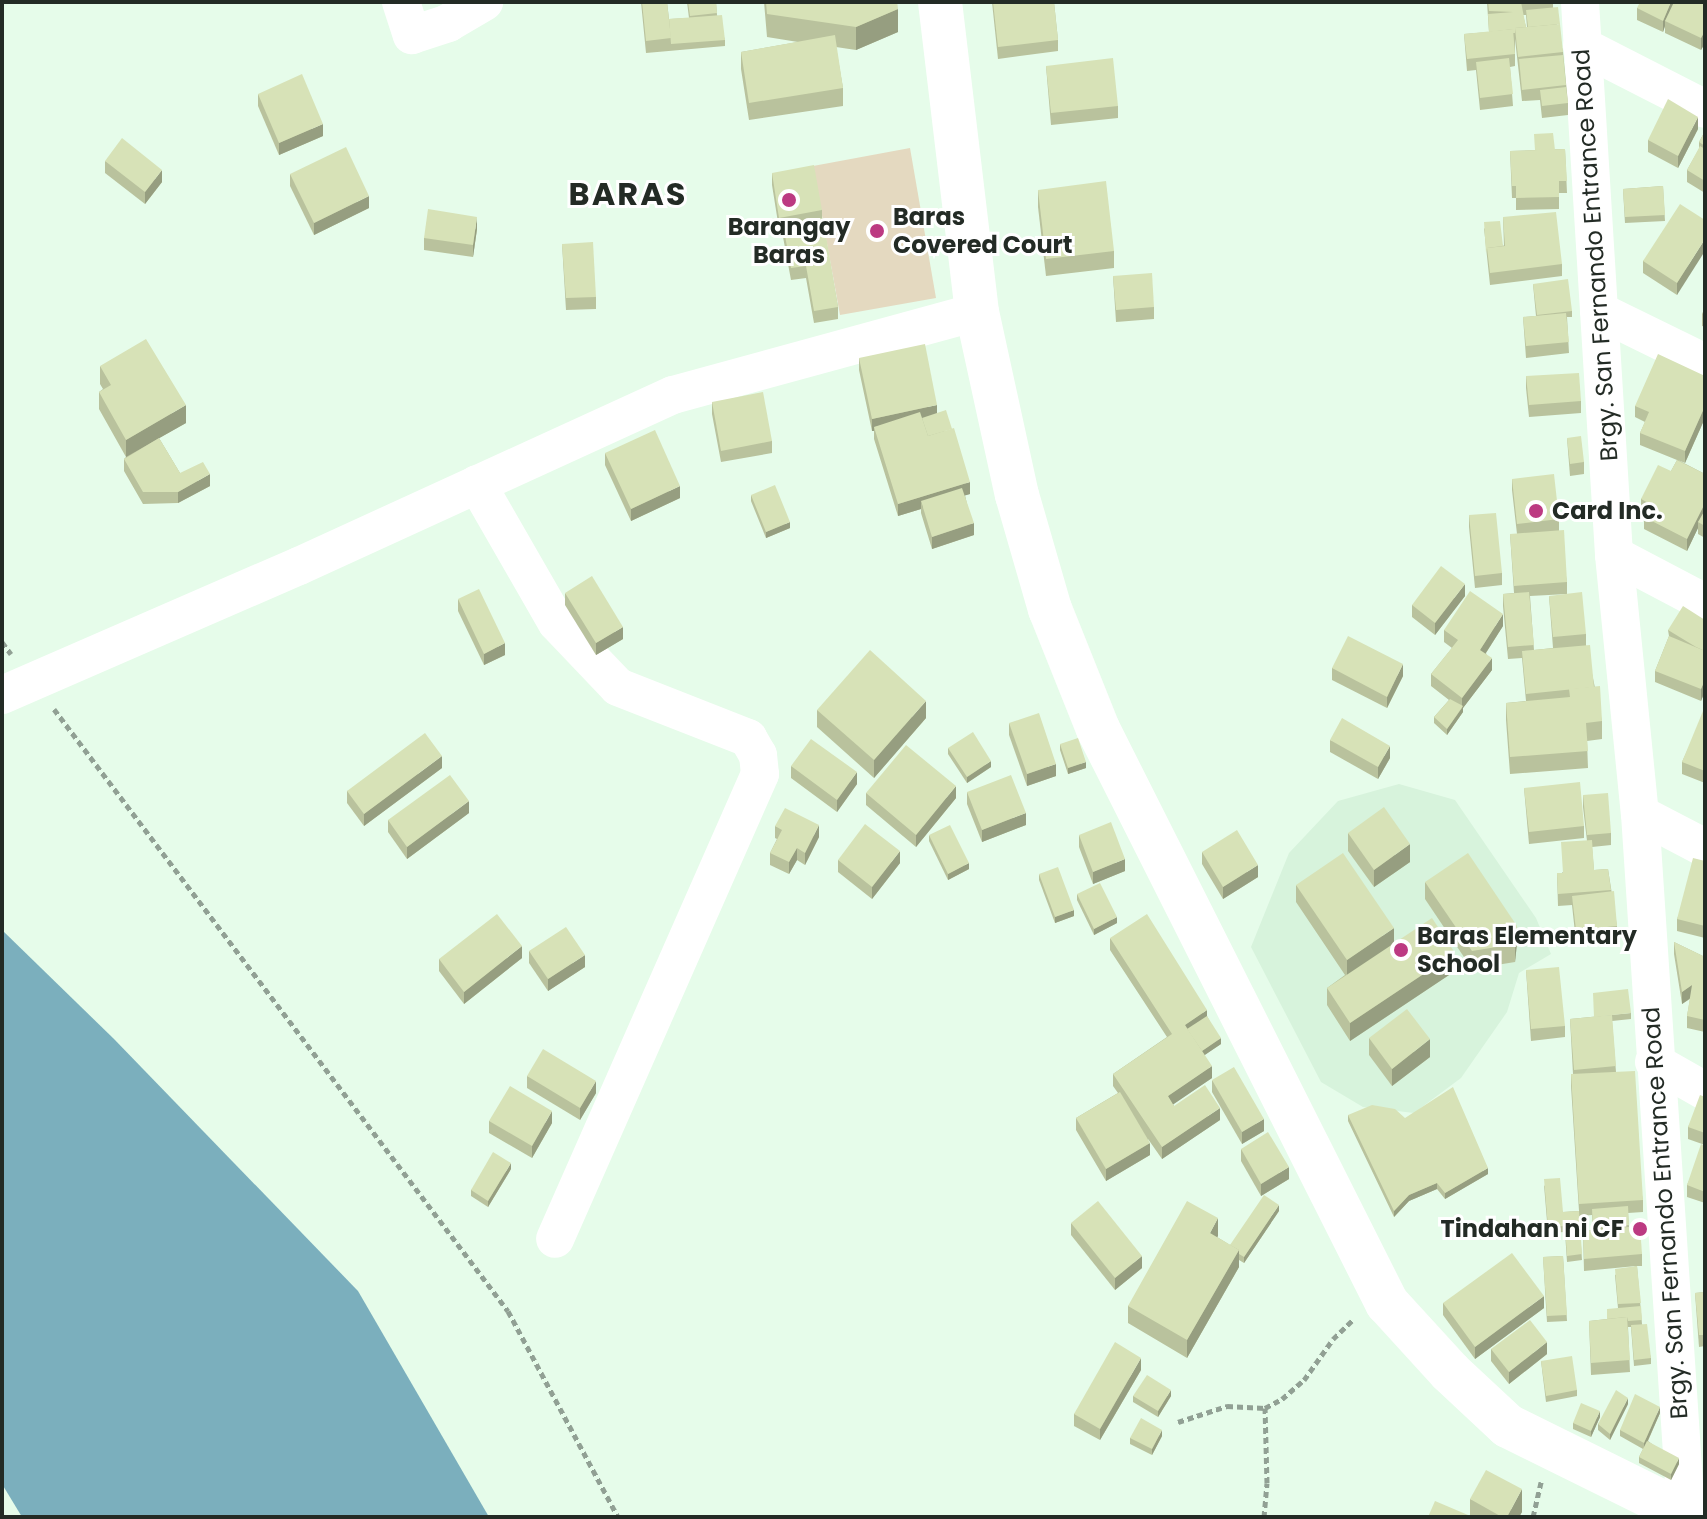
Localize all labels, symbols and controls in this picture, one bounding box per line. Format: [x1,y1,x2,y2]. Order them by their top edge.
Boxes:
street label: Brgy. San Fernando Entrance Road [1566,48,1624,462]
district label: BARAS [569,175,687,213]
marker: Barangay Baras [780,191,798,209]
place label: Baras Covered Court [893,203,1073,259]
place label: Barangay Baras [728,213,850,269]
marker: Baras Covered Court [868,222,886,240]
place label: Card Inc. [1552,497,1663,525]
marker: Card Inc. [1527,502,1545,520]
place label: Baras Elementary School [1417,922,1637,978]
marker: Baras Elementary School [1392,941,1410,959]
street label: Brgy. San Fernando Entrance Road [1636,1006,1694,1420]
place label: Tindahan ni CF [1440,1215,1624,1243]
marker: Tindahan ni CF [1631,1220,1649,1238]

